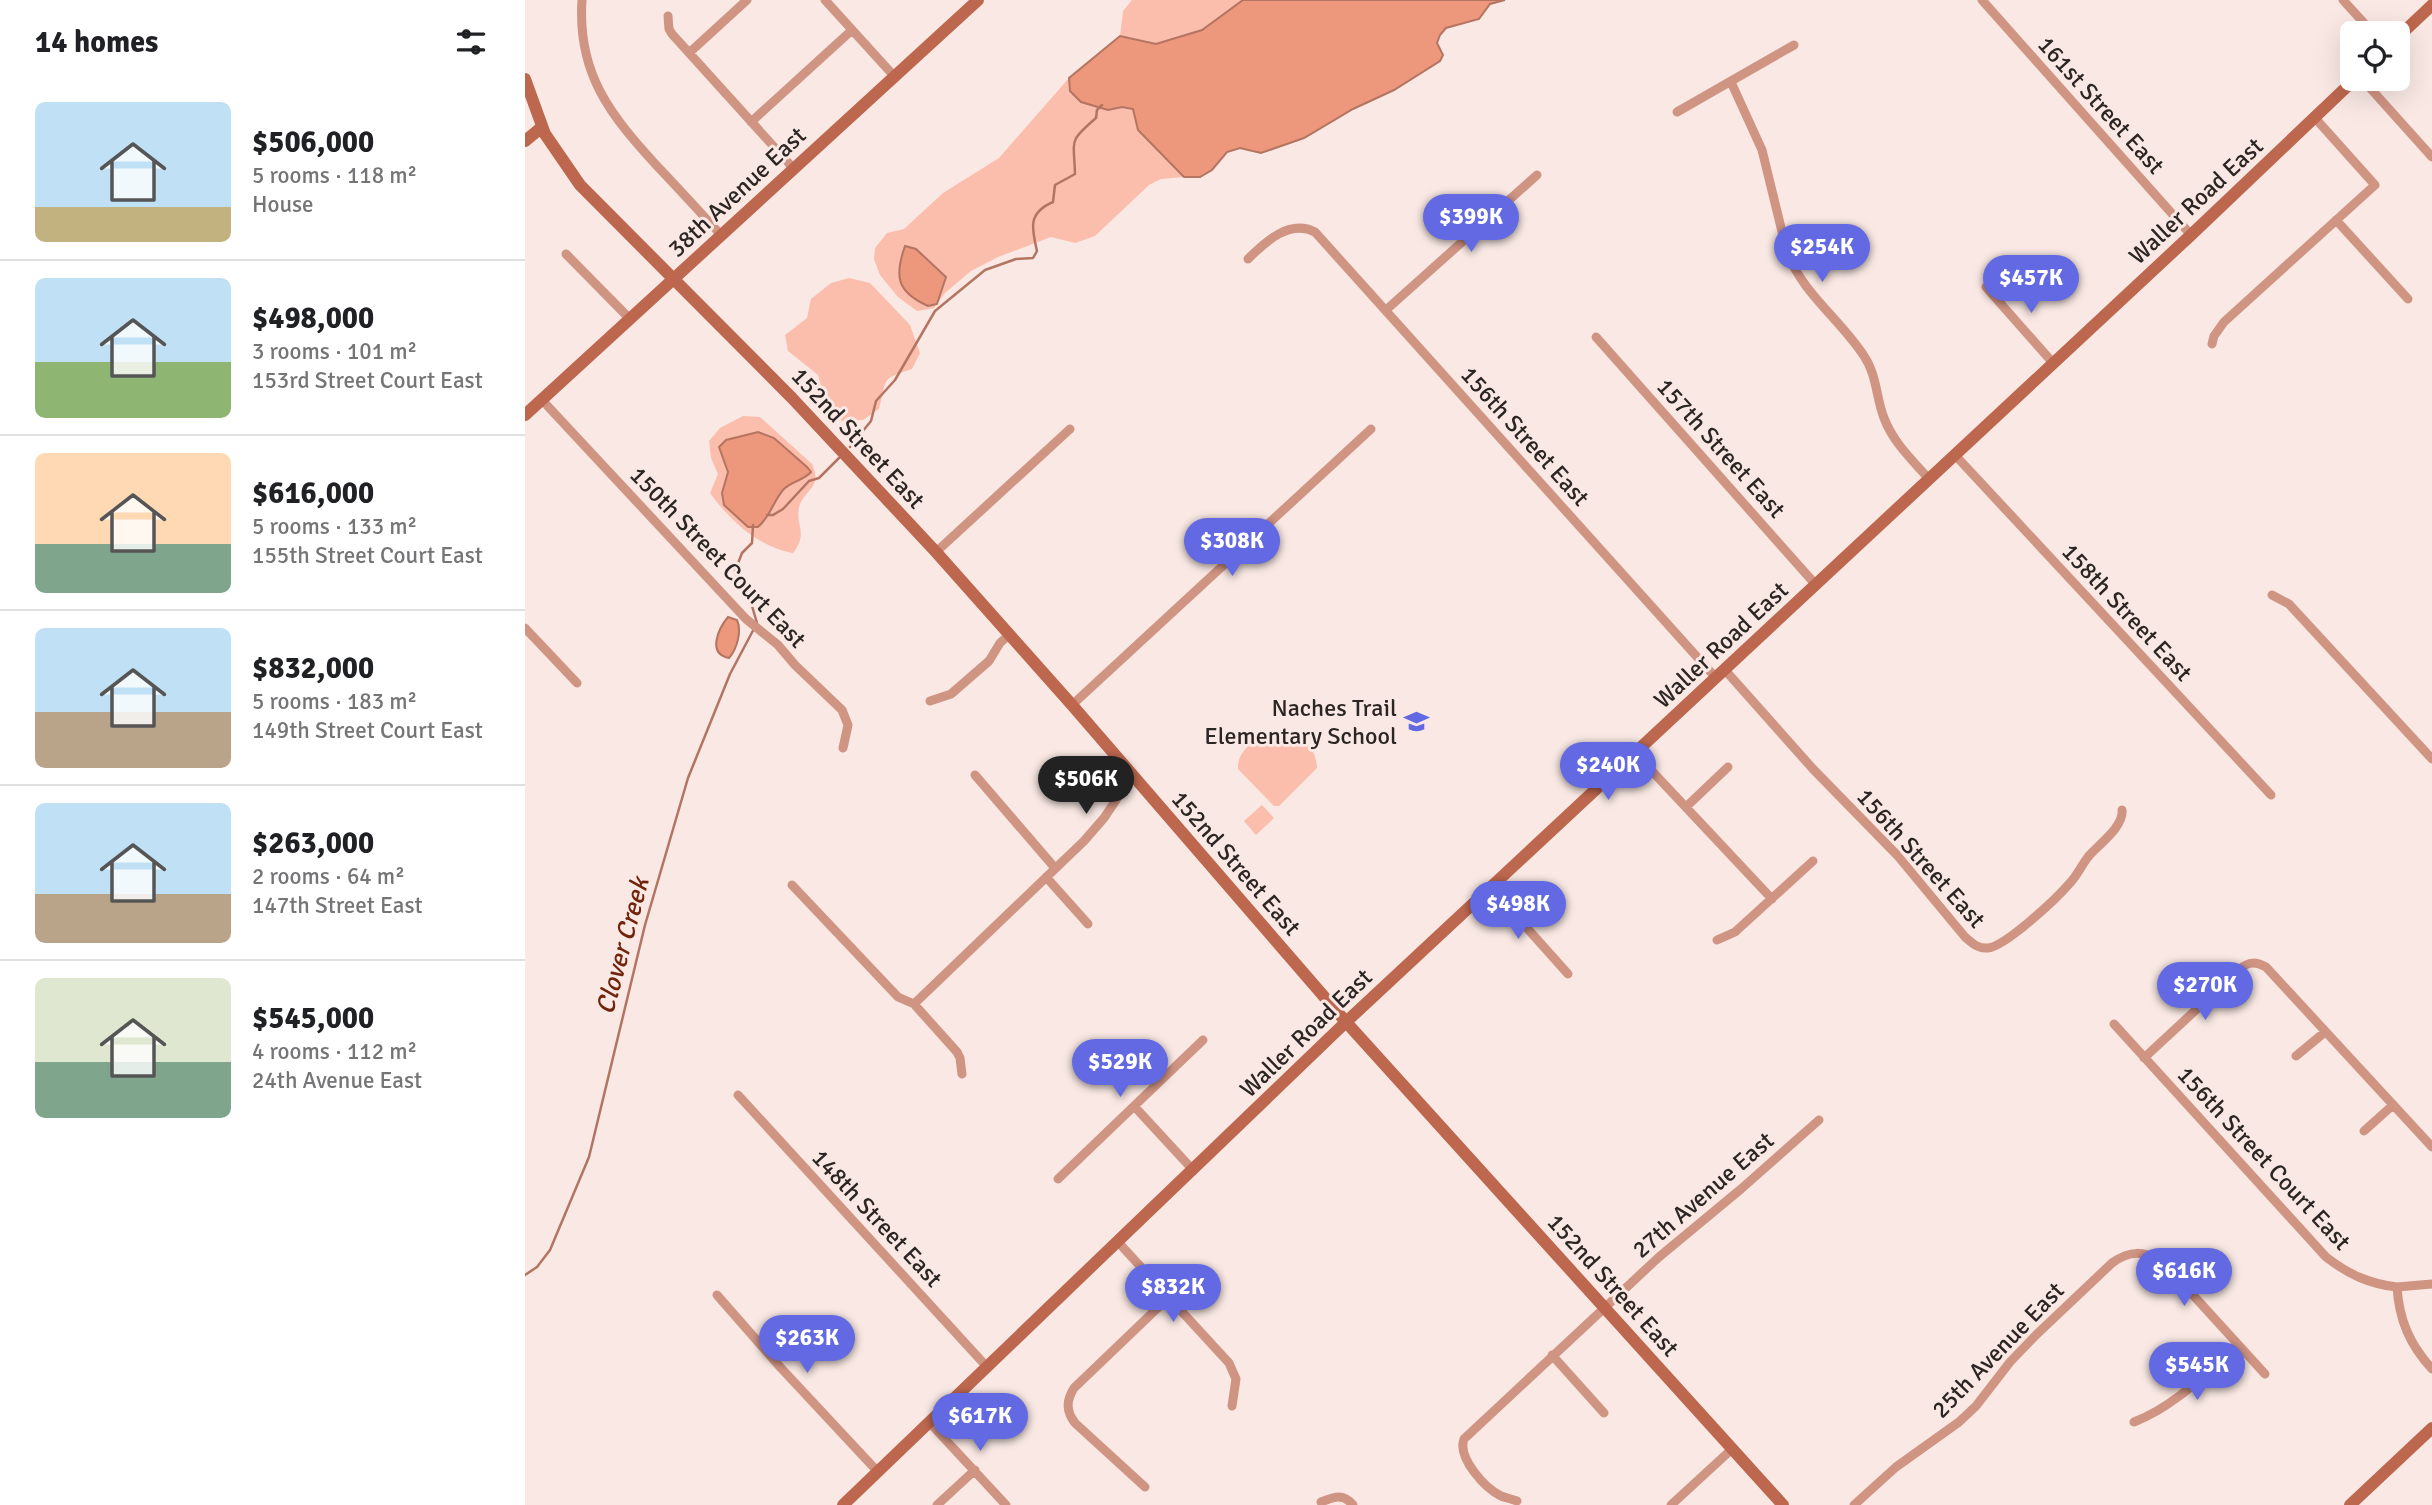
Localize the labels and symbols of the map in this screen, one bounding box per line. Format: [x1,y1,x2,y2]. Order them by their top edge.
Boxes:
street label: 161st Street East [2031,30,2171,180]
street label: 38th Avenue East [662,121,812,263]
street label: Waller Road East [2123,131,2269,271]
pin: $399K [1422,194,1520,254]
pin: $254K [1773,224,1871,284]
pin: $457K [1982,256,2080,315]
street label: 156th Street East [1454,360,1596,512]
street label: 152nd Street East [785,361,931,515]
street label: 157th Street East [1650,372,1792,524]
street label: 150th Street Court East [624,460,812,654]
pin: $308K [1183,518,1281,578]
street label: 158th Street East [2055,537,2199,687]
street label: Waller Road East [1648,575,1794,715]
place label: Naches Trail Elementary School [1204,693,1397,751]
school or university icon: Naches Trail Elementary School [1403,708,1431,736]
pin: $240K [1559,742,1657,802]
pin: $506K [1037,756,1135,816]
street label: 156th Street East [1850,782,1992,934]
street label: 152nd Street East [1165,784,1307,942]
water label: Clover Creek [589,872,657,1018]
pin: $498K [1469,881,1567,941]
street label: Waller Road East [1234,962,1378,1104]
pin: $270K [2156,962,2254,1022]
pin: $529K [1071,1040,1169,1099]
street label: 156th Street Court East [2171,1060,2357,1256]
street label: 27th Avenue East [1626,1125,1780,1265]
street label: 148th Street East [805,1143,949,1293]
street label: 152nd Street East [1541,1207,1685,1363]
pin: $616K [2135,1248,2233,1308]
pin: $832K [1124,1264,1222,1324]
street label: 25th Avenue East [1926,1276,2070,1424]
pin: $263K [758,1316,856,1375]
pin: $545K [2148,1342,2246,1402]
pin: $617K [931,1394,1029,1453]

